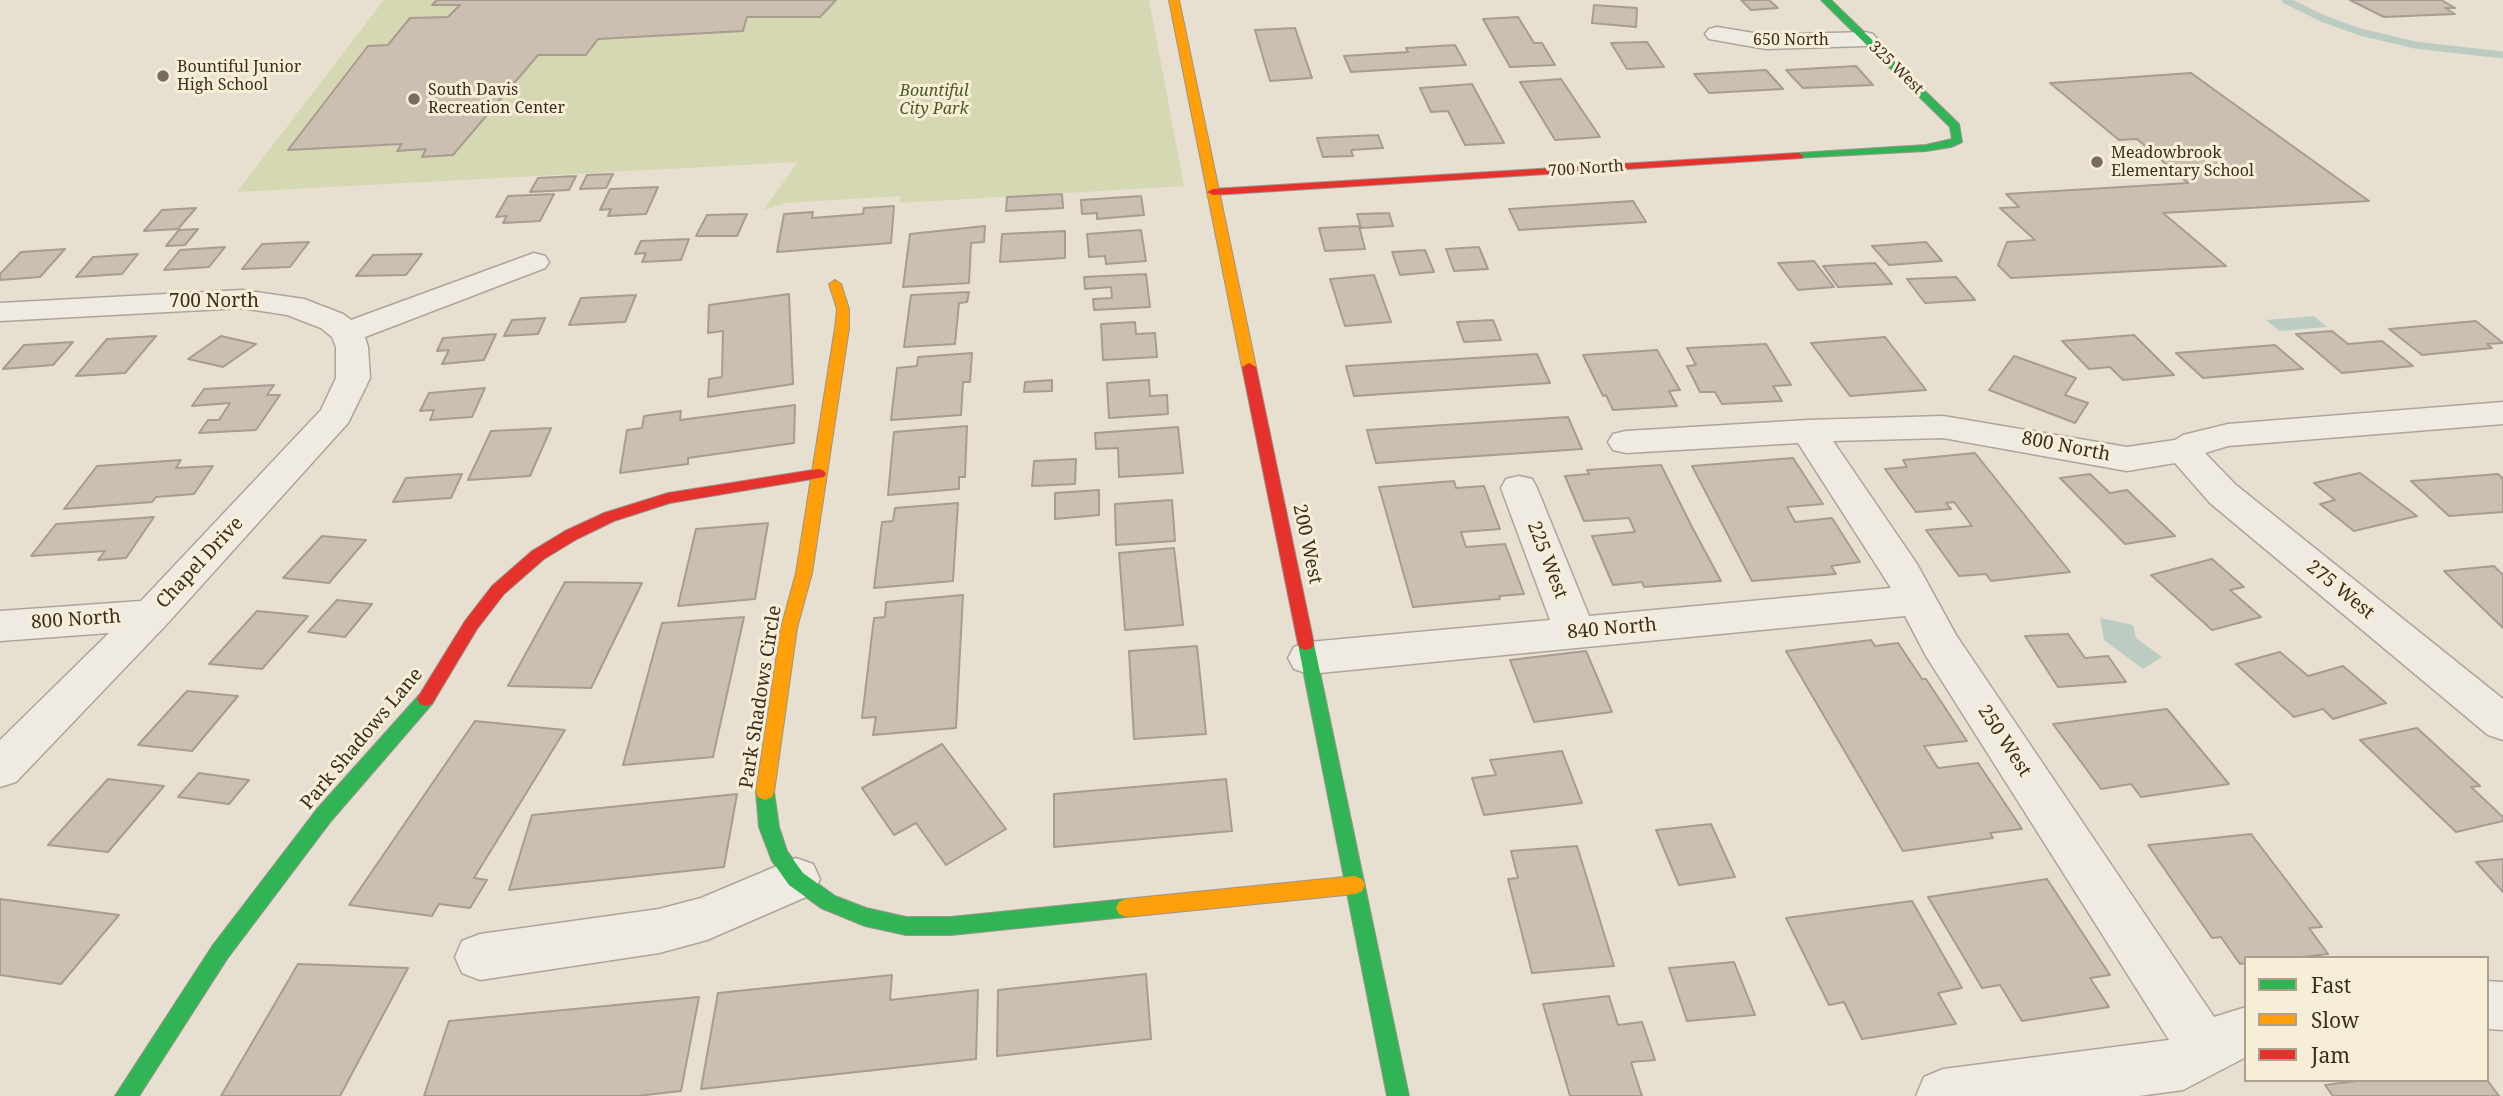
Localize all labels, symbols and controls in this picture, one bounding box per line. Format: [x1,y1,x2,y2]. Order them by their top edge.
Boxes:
street label: 650 North [1753,30,1829,50]
street label: 325 West [1865,37,1927,99]
place label: Bountiful Junior High School [177,57,301,95]
marker: Bountiful Junior High School [155,68,171,84]
place label: South Davis Recreation Center [428,80,565,118]
park label: Bountiful City Park [899,81,969,119]
marker: South Davis Recreation Center [406,91,422,107]
place label: Meadowbrook Elementary School [2111,143,2254,181]
marker: Meadowbrook Elementary School [2089,154,2105,170]
street label: 700 North [1548,157,1624,181]
street label: 700 North [169,291,259,313]
street label: 800 North [2020,427,2112,467]
street label: 200 West [1287,502,1327,586]
street label: Chapel Drive [152,512,248,614]
street label: 225 West [1522,518,1572,602]
street label: 275 West [2301,556,2379,624]
street label: Park Shadows Circle [735,604,787,790]
street label: 800 North [30,605,122,635]
street label: 840 North [1566,614,1658,644]
street label: Park Shadows Lane [296,664,428,814]
street label: 250 West [1972,701,2036,781]
legend [2244,956,2489,1082]
text: Fast [2311,971,2351,999]
text: Slow [2311,1006,2359,1034]
text: Jam [2311,1041,2350,1069]

